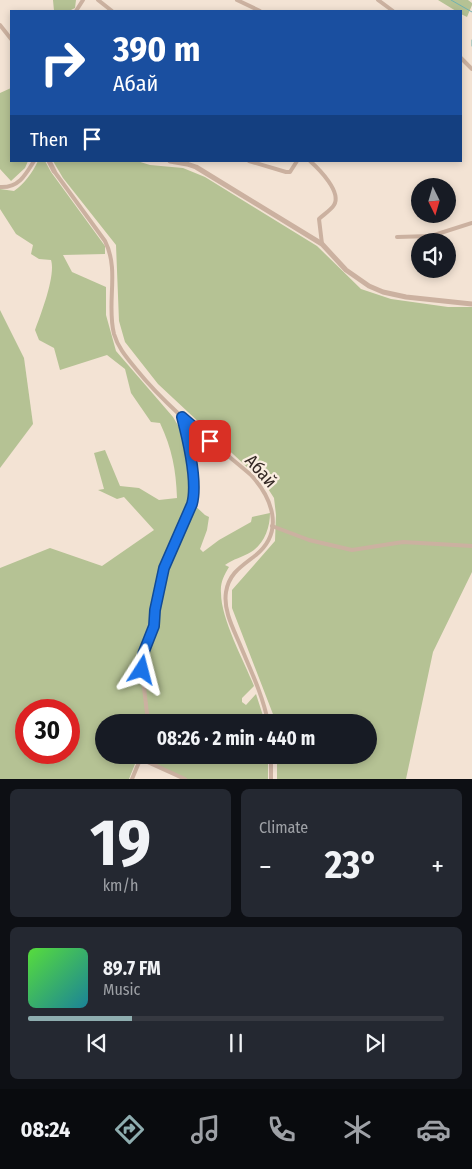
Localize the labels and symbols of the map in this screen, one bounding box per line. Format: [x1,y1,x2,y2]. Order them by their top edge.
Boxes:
north arrow [411,178,456,222]
pin [189,420,231,462]
street label: Абай [240,450,282,492]
position arrow [115,643,167,695]
speed limit sign: 30 [15,699,80,764]

